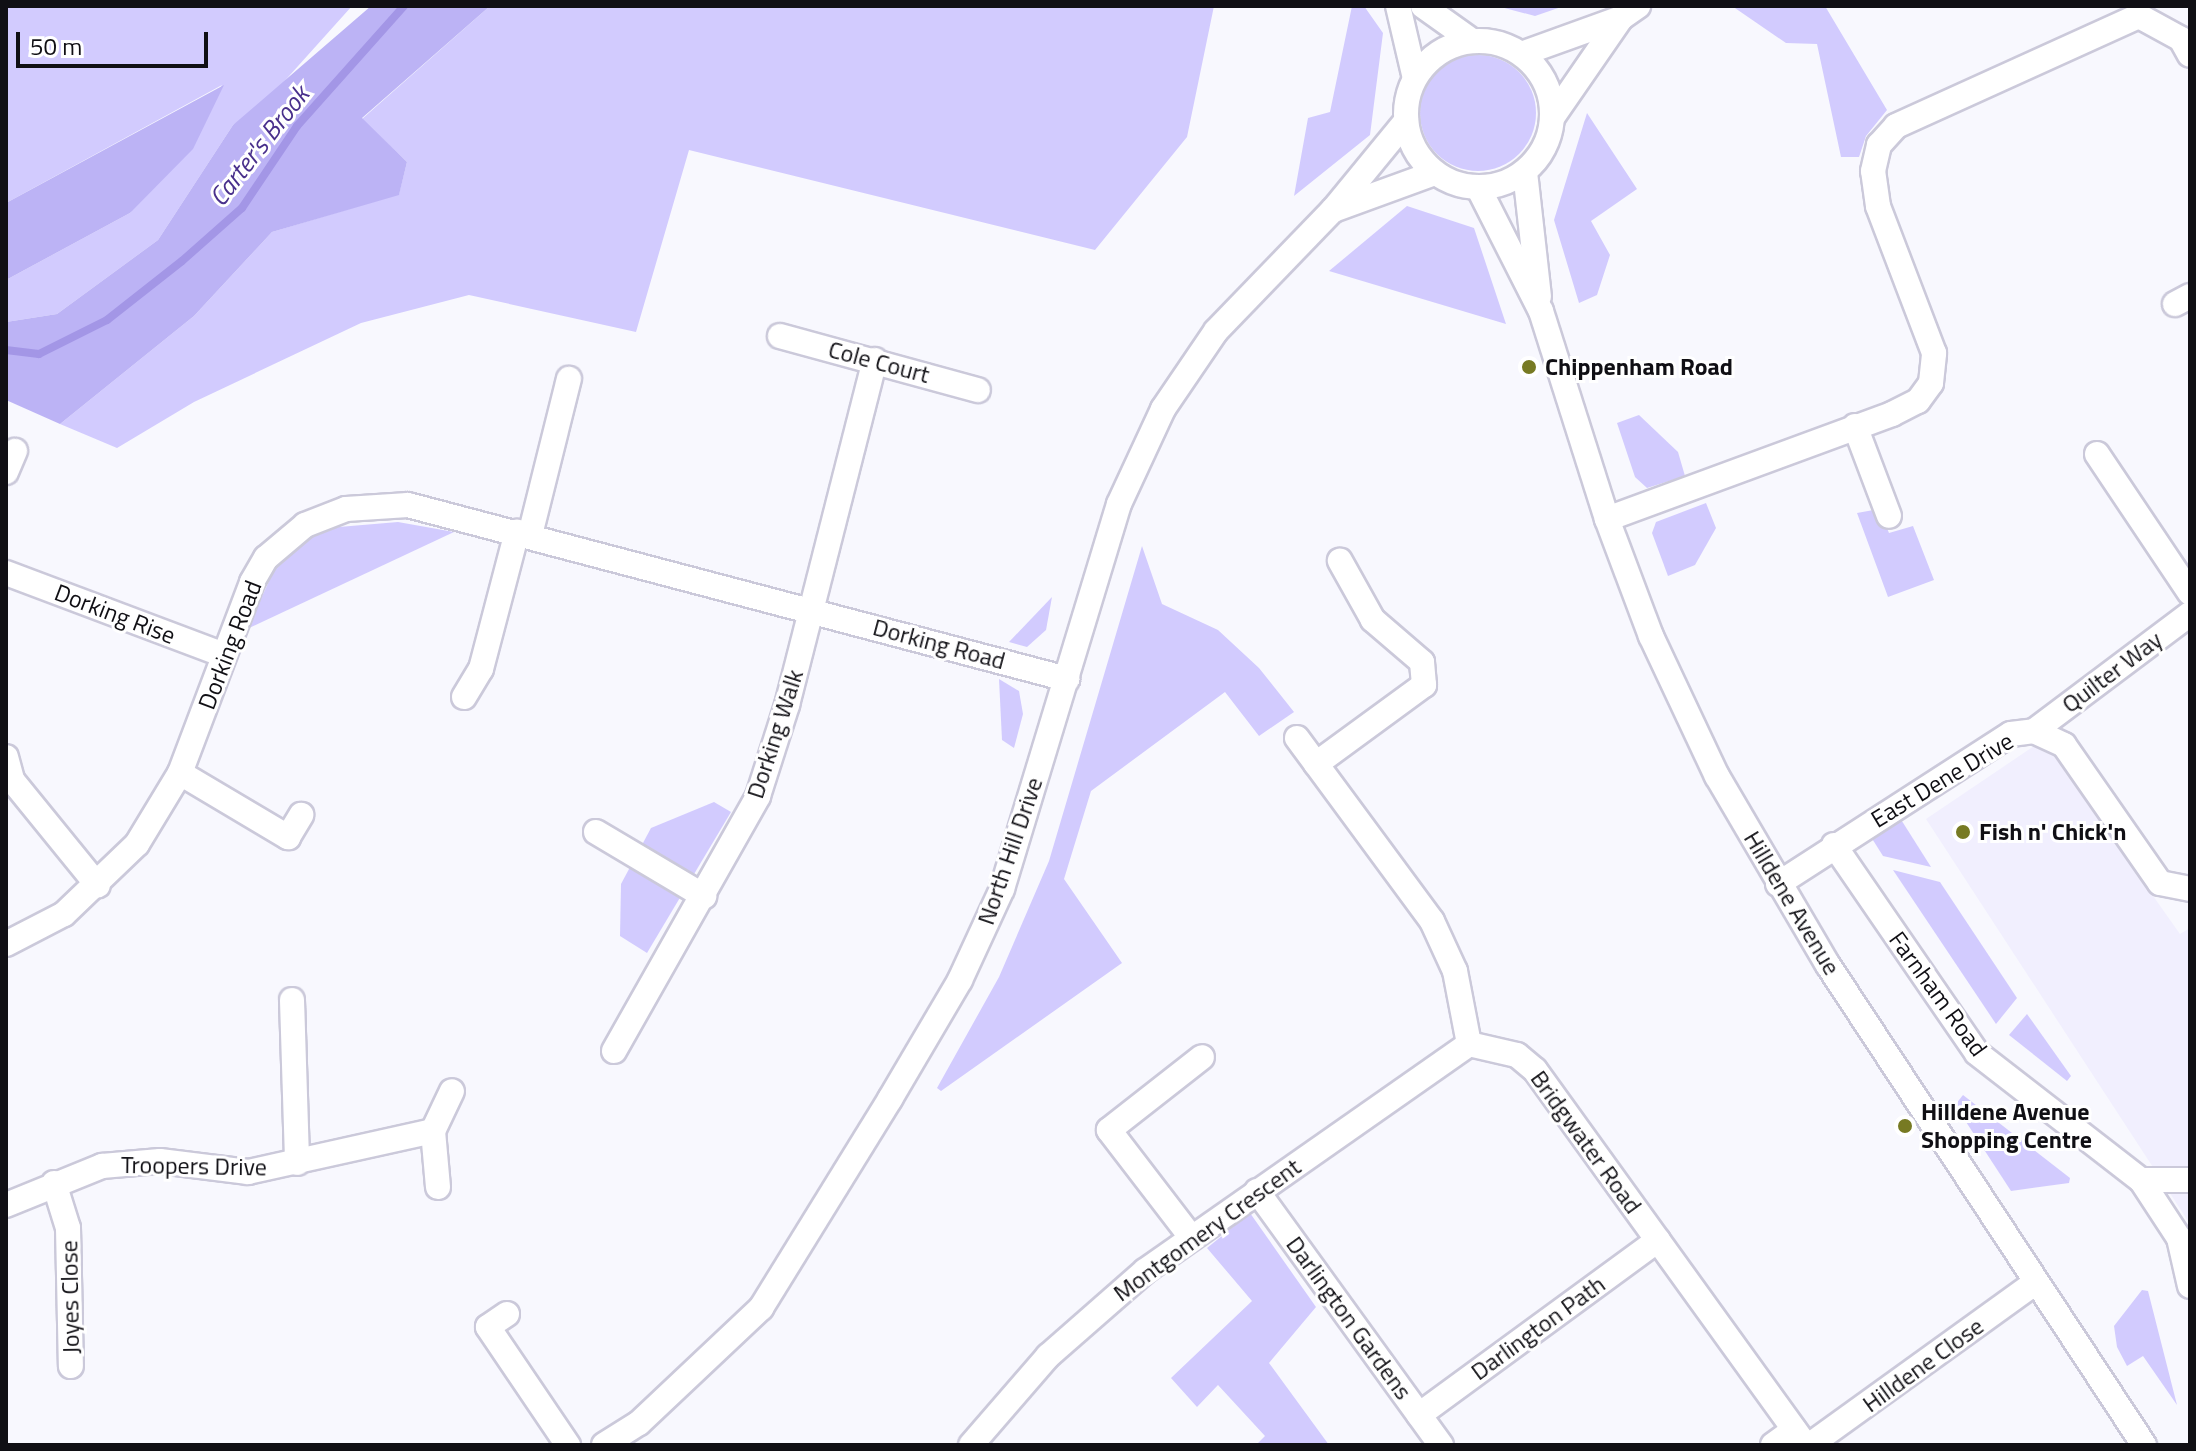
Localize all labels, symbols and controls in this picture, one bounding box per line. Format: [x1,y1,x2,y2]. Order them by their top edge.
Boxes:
scale bar [20,16,212,66]
text: 50 m [30,28,82,64]
water label: Carter's Brook [202,80,316,212]
street label: Cole Court [825,335,933,389]
place label: Chippenham Road [1545,353,1733,381]
marker: Chippenham Road [1520,358,1538,376]
street label: Dorking Road [192,577,268,713]
street label: Dorking Rise [51,578,179,650]
street label: Dorking Road [870,613,1008,675]
street label: Quilter Way [2056,625,2168,719]
street label: Dorking Walk [741,666,809,802]
street label: East Dene Drive [1866,726,2018,834]
street label: North Hill Drive [971,774,1049,928]
place label: Fish n' Chick'n [1979,818,2126,846]
marker: Fish n' Chick'n [1954,823,1972,841]
street label: Hilldene Avenue [1738,826,1846,980]
street label: Farnham Road [1883,926,1993,1062]
street label: Bridgwater Road [1524,1065,1648,1219]
place label: Hilldene Avenue Shopping Centre [1921,1098,2092,1154]
marker: Hilldene Avenue Shopping Centre [1896,1117,1914,1135]
street label: Troopers Drive [121,1150,267,1182]
street label: Montgomery Crescent [1108,1152,1306,1308]
street label: Darlington Gardens [1280,1231,1418,1405]
street label: Joyes Close [55,1240,85,1354]
street label: Darlington Path [1465,1270,1611,1386]
street label: Hilldene Close [1857,1312,1989,1418]

